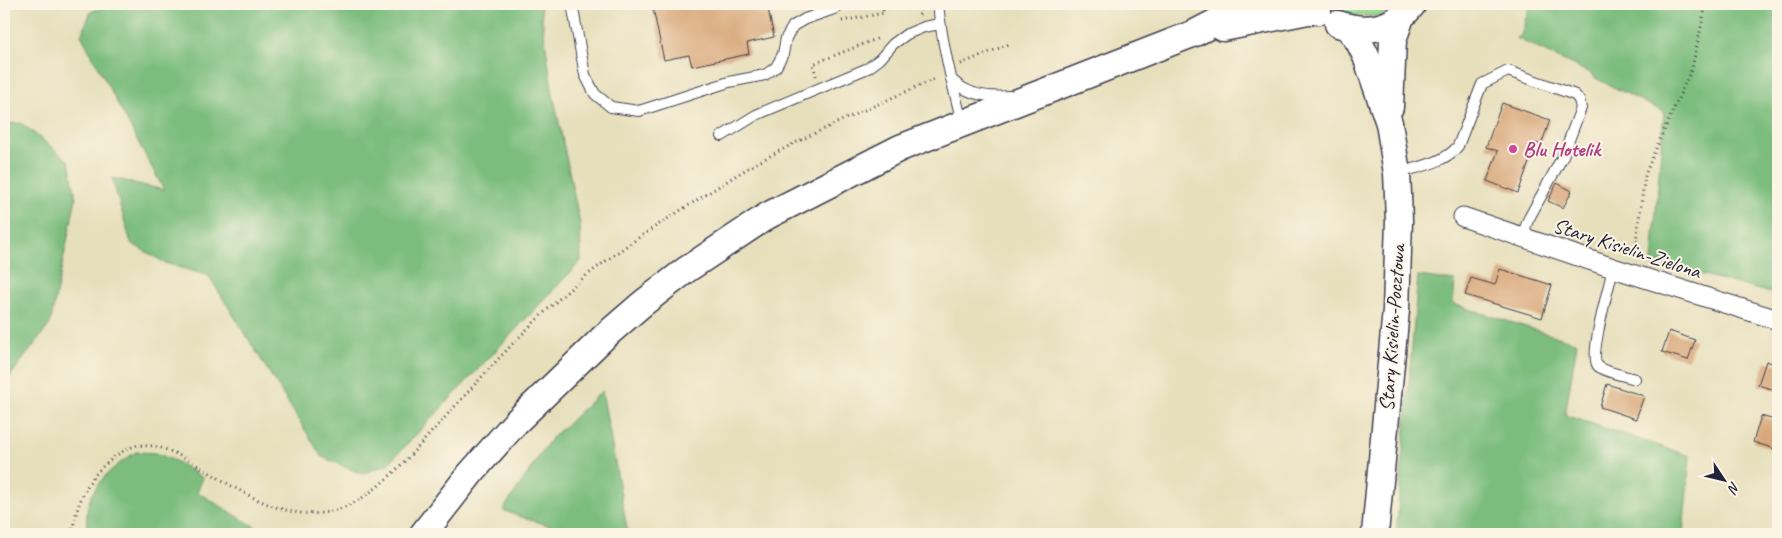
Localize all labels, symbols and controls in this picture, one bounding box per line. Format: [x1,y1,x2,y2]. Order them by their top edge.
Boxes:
place label: Blu Hotelik [1523,136,1602,162]
marker: Blu Hotelik [1507,143,1519,155]
street label: Stary Kisielin-Zielona [1550,212,1706,285]
street label: Stary Kisielin-Pocztowa [1373,241,1411,412]
north arrow [1700,456,1750,506]
text: N [1723,479,1744,498]

